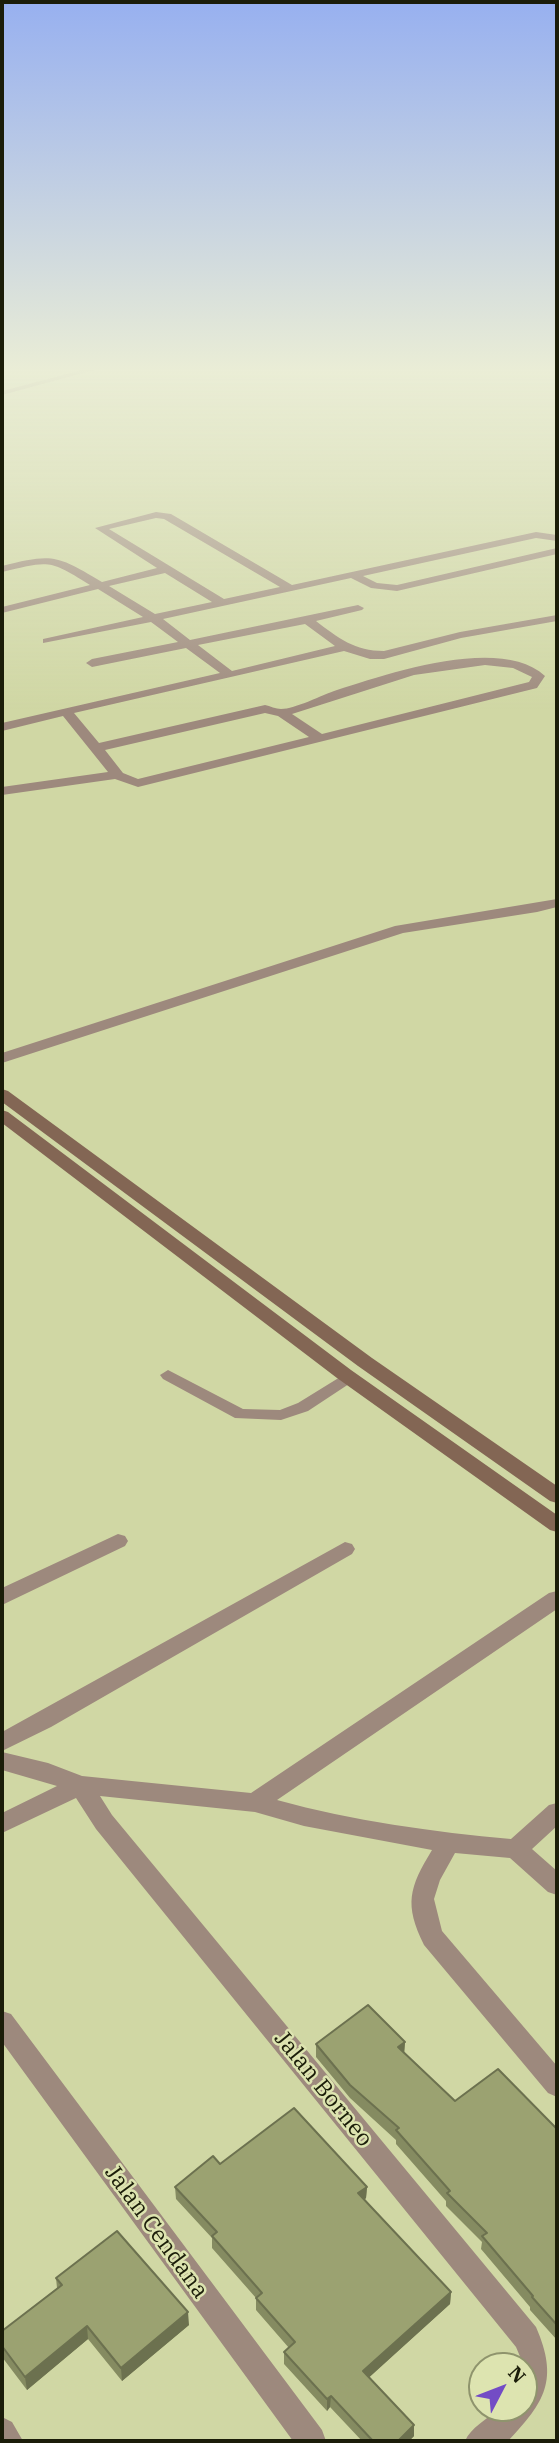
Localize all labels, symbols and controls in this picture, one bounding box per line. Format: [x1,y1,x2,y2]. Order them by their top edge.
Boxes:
street label: Jalan Borneo [268,2026,378,2152]
street label: Jalan Cendana [98,2160,214,2304]
north arrow [468,2352,538,2422]
text: N [503,2361,531,2388]

